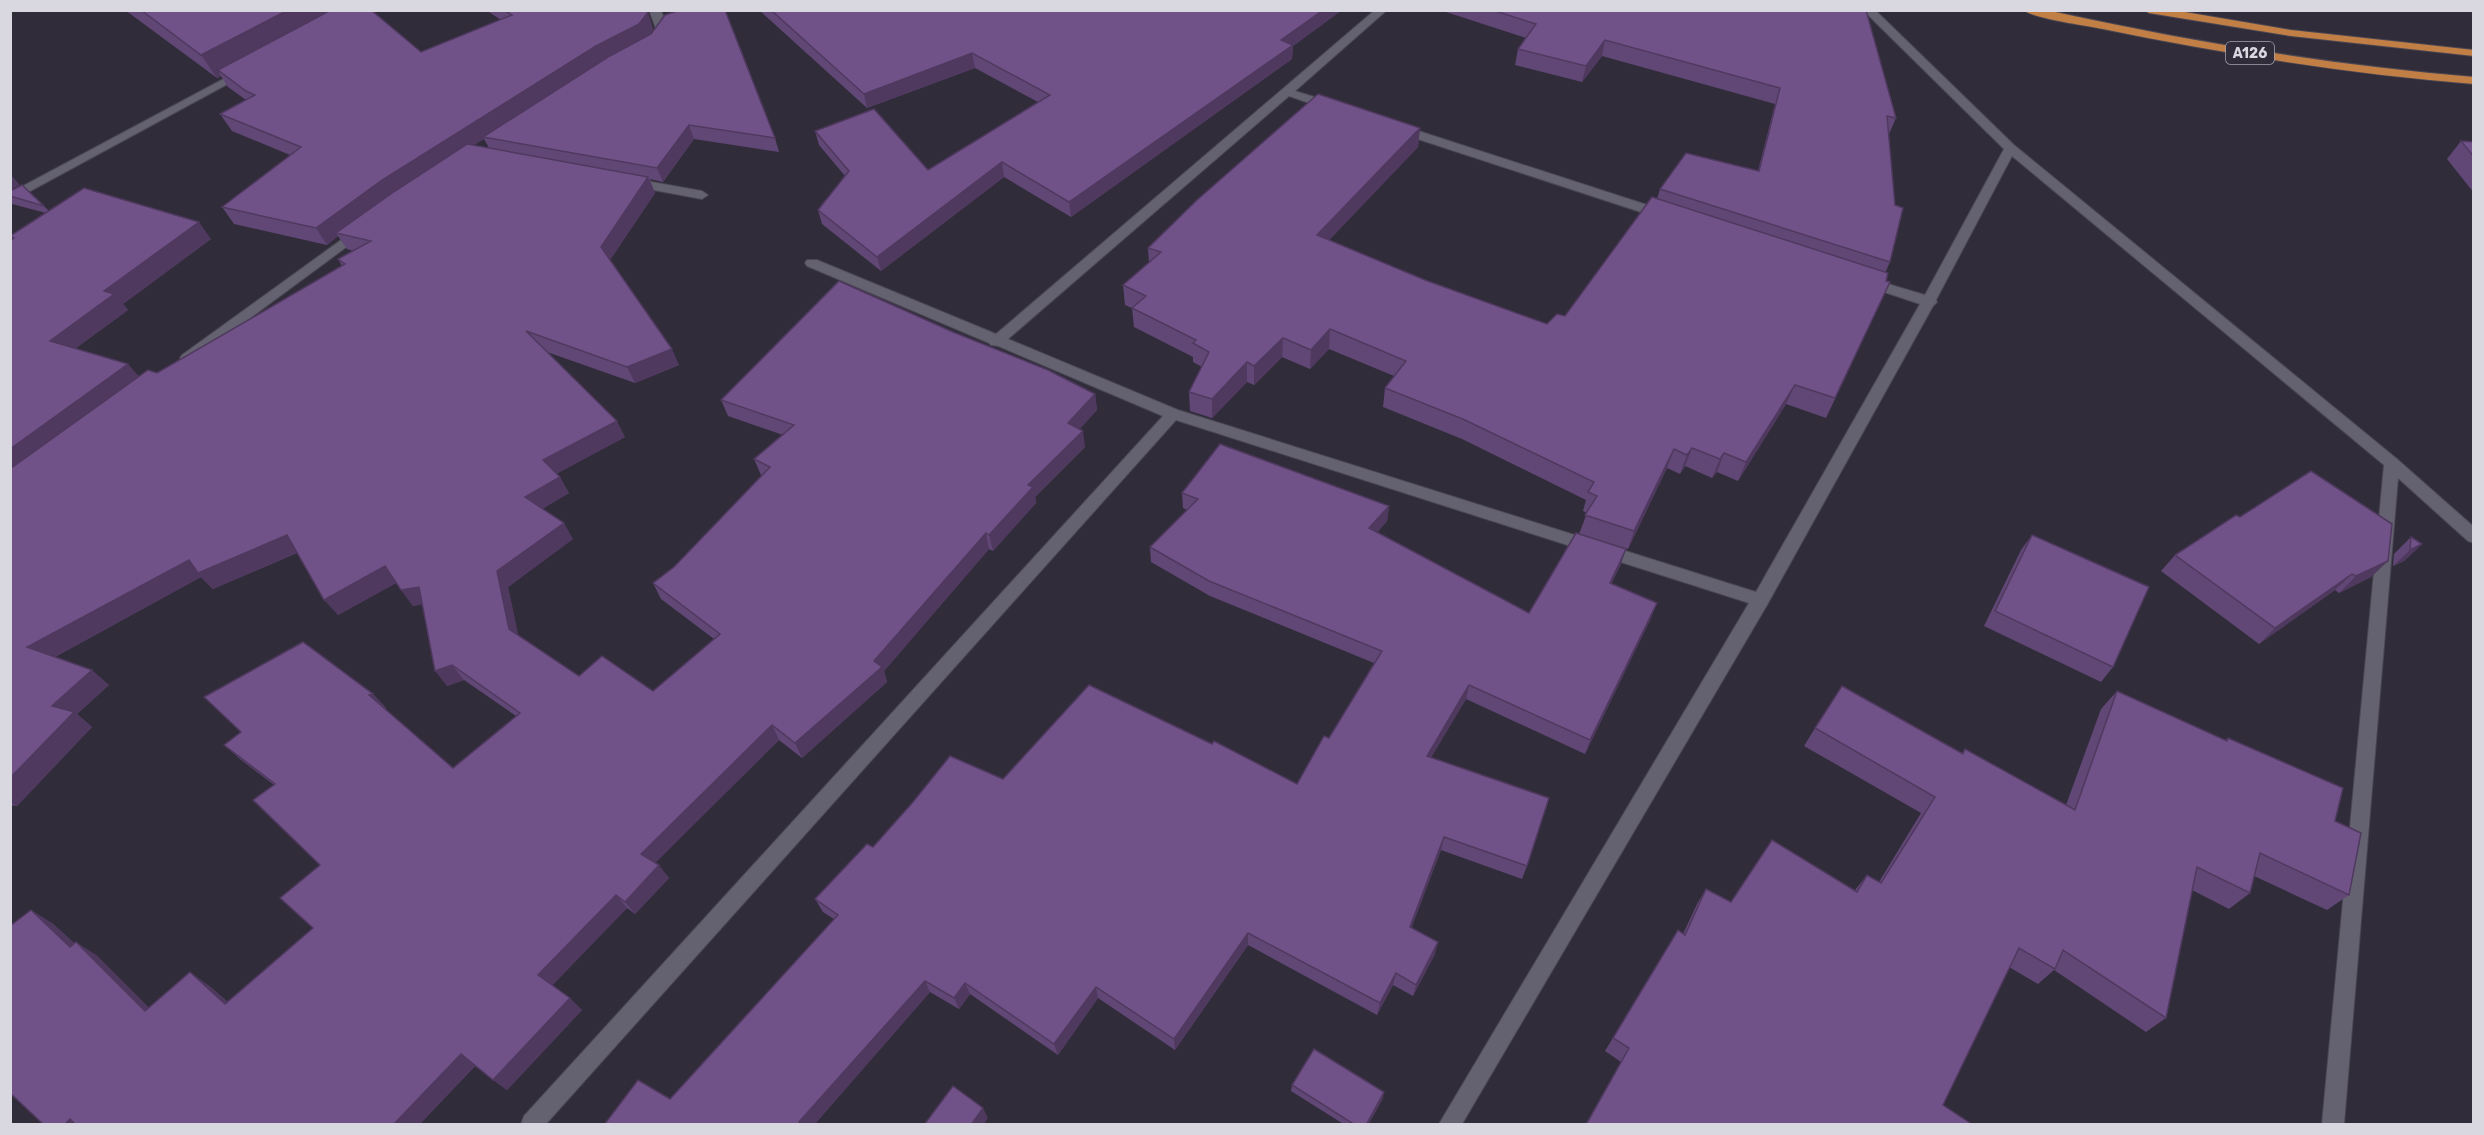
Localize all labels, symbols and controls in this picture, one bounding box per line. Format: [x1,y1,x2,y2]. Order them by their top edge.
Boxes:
road number: A126 [2226,42,2274,64]

